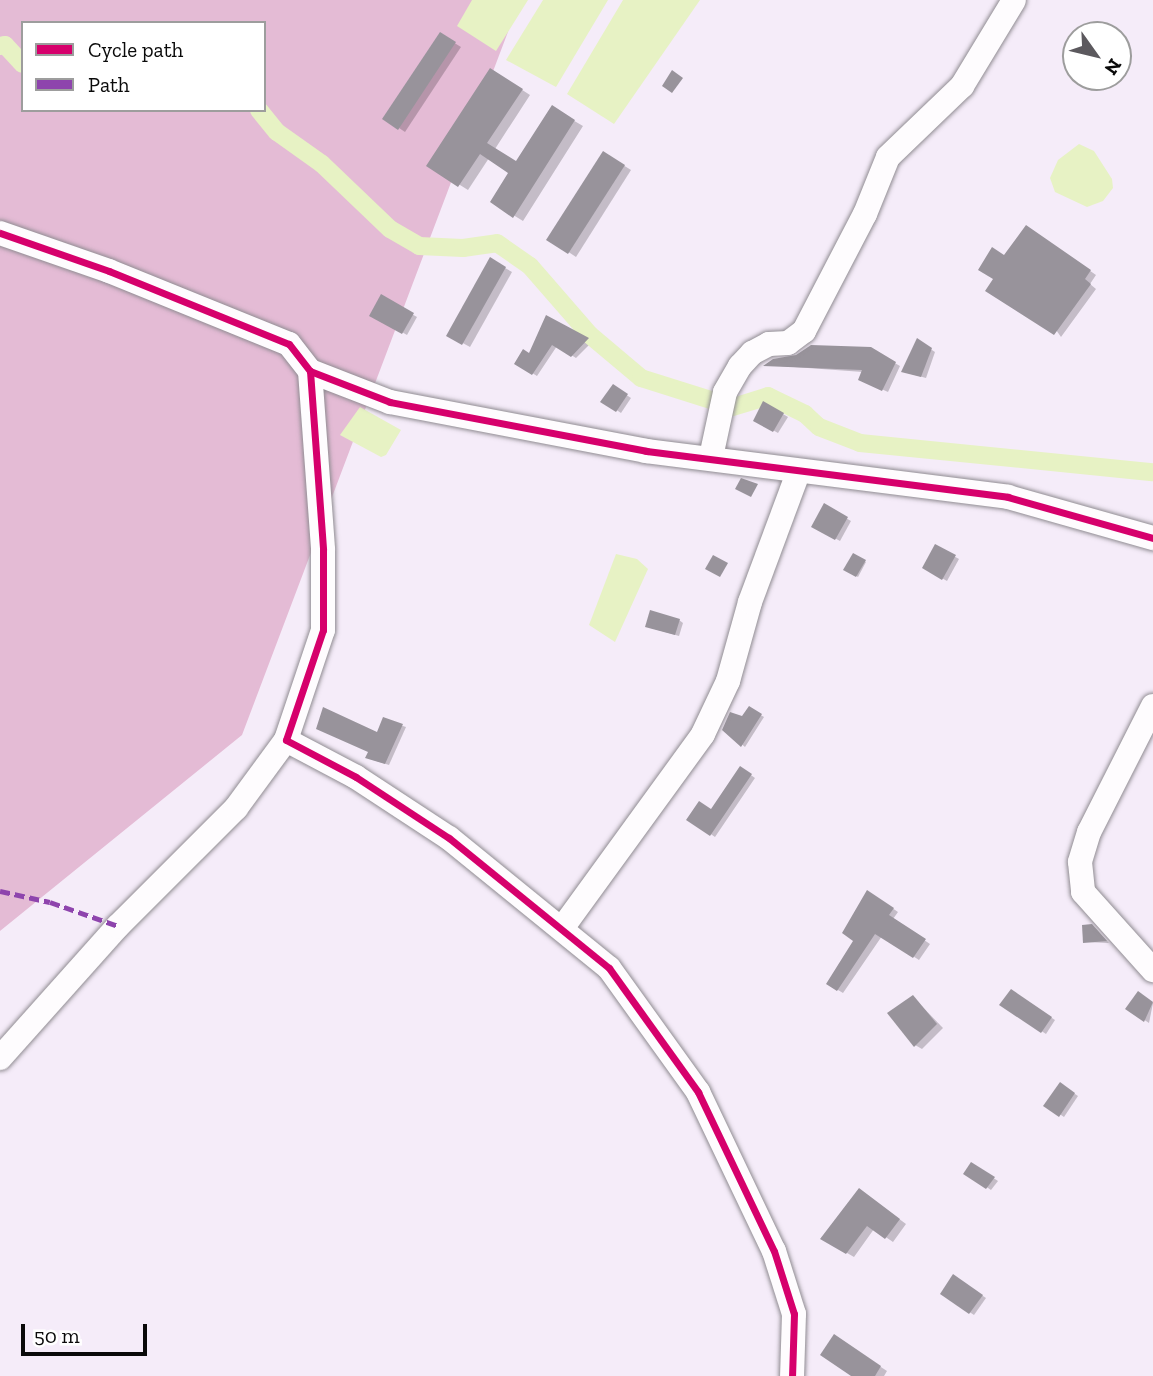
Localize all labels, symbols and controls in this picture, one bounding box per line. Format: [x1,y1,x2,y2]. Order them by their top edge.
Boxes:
legend [21,21,266,112]
north arrow [1062,21,1132,91]
text: Cycle path [88,37,183,62]
text: N [1100,54,1127,79]
text: Path [88,72,130,97]
scale bar [24,1310,150,1354]
text: 50 m [34,1323,80,1348]

